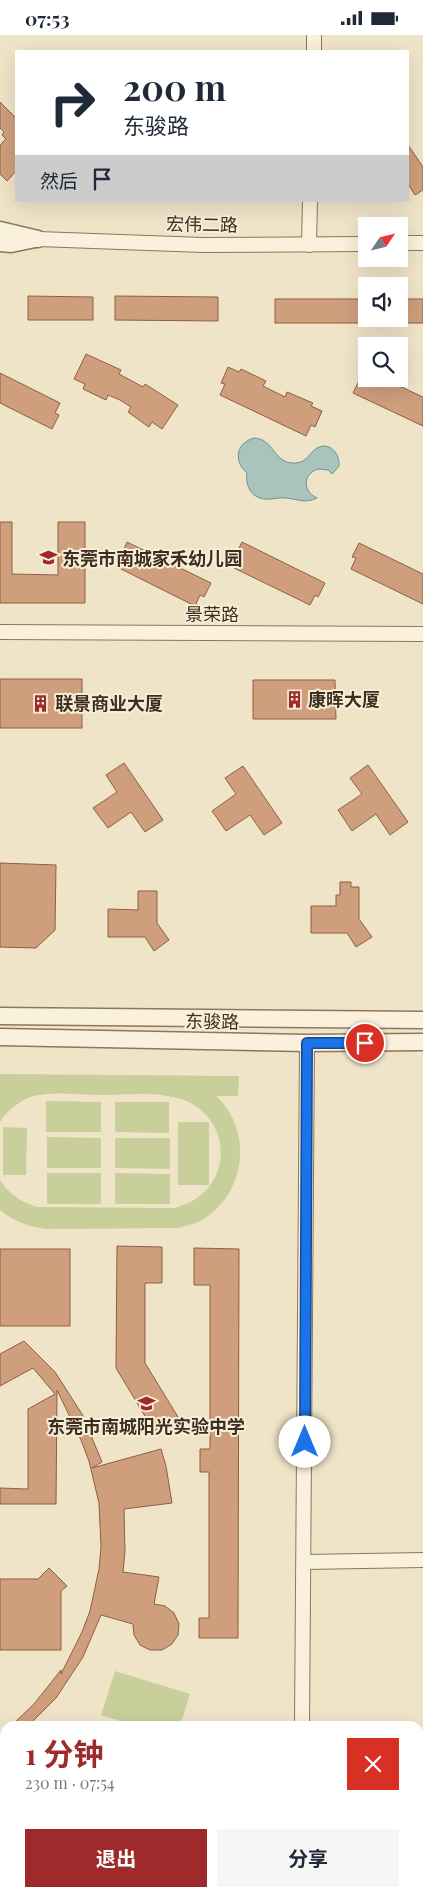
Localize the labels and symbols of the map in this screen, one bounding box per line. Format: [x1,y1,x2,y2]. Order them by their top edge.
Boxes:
street label: 宏伟二路 [166,211,238,237]
north arrow [358,217,408,267]
place label: 东莞市南城家禾幼儿园 [62,546,242,570]
school or university icon: 东莞市南城家禾幼儿园 [38,548,58,568]
street label: 景荣路 [185,602,239,626]
place label: 康晖大厦 [308,687,380,711]
building icon: 康晖大厦 [284,689,304,709]
place label: 联景商业大厦 [55,691,163,715]
building icon: 联景商业大厦 [31,693,51,713]
street label: 东骏路 [185,1009,239,1033]
pin [344,1022,386,1064]
school or university icon: 东莞市南城阳光实验中学 [136,1393,156,1413]
place label: 东莞市南城阳光实验中学 [47,1414,245,1438]
position arrow [278,1415,330,1467]

